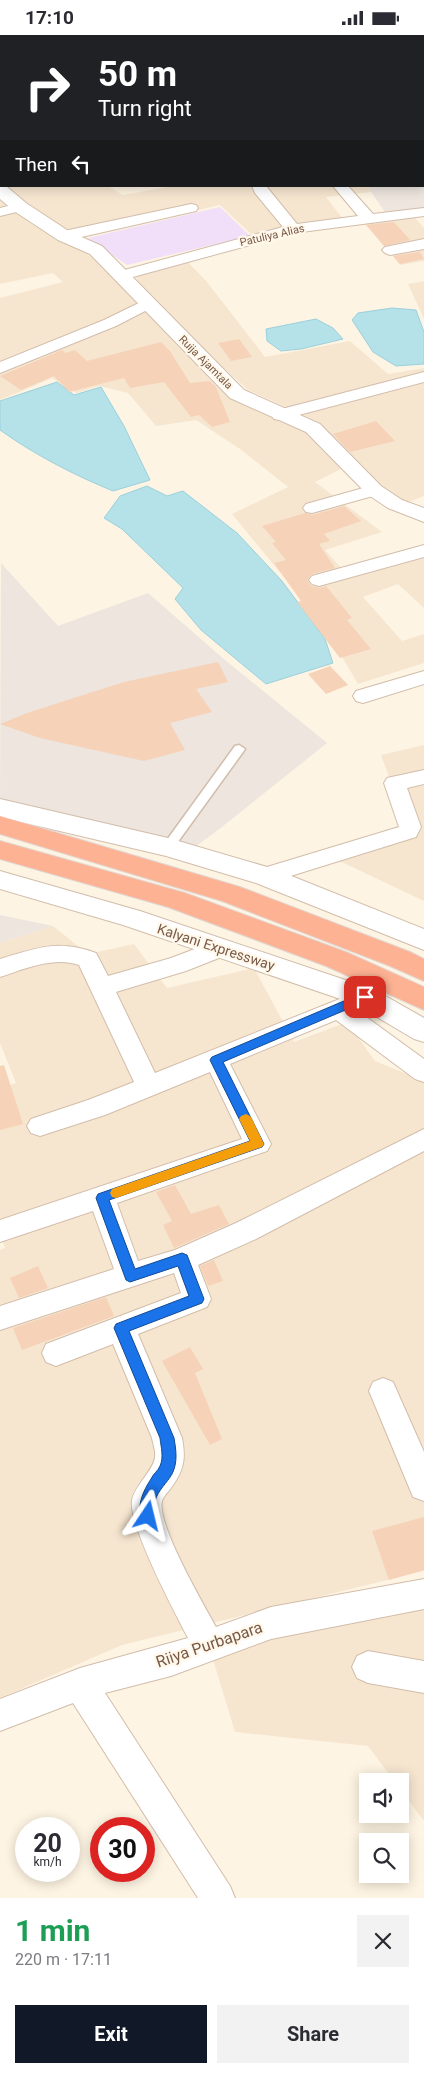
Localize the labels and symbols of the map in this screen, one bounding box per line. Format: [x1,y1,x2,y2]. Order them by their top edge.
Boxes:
street label: Patuliya Alias [239,222,306,249]
street label: Ruija Ajamtala [176,333,235,392]
street label: Kalyani Expressway [155,920,277,974]
pin [344,976,386,1018]
position arrow [121,1489,173,1541]
street label: Riiya Purbapara [153,1617,265,1672]
speed limit sign: 30 [90,1817,155,1882]

